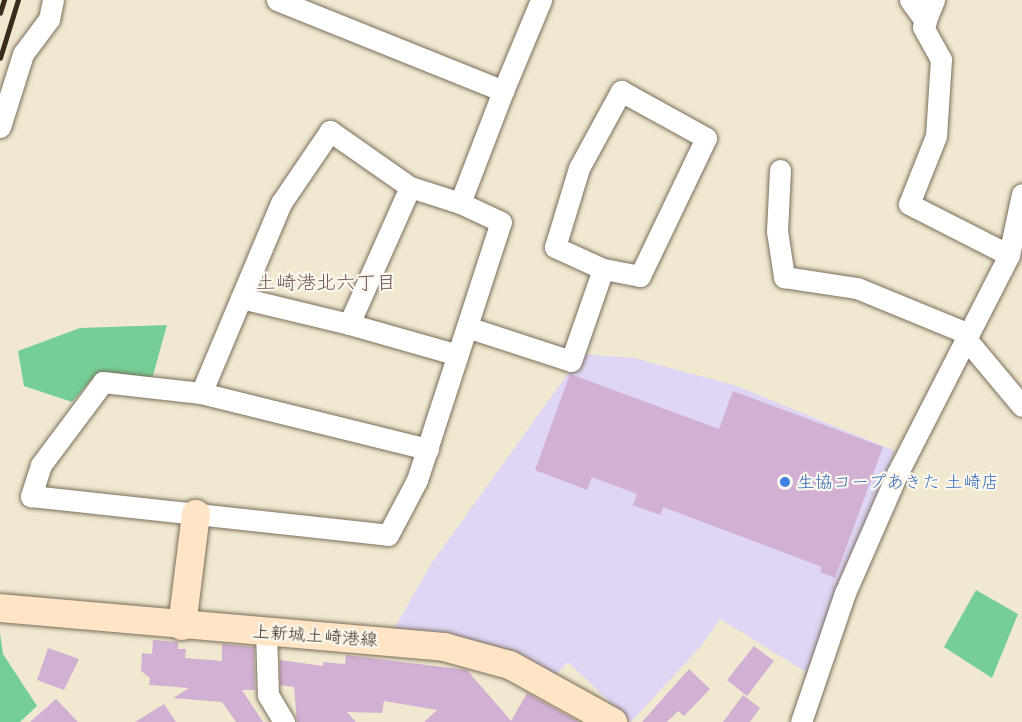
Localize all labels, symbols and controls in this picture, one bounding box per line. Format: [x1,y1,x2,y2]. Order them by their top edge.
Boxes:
district label: 土崎港北六丁目 [256,270,396,294]
place label: 生協コープあきた 土崎店 [797,471,1000,493]
marker: 生協コープあきた 土崎店 [778,475,792,489]
street label: 上新城土崎港線 [251,621,379,651]

